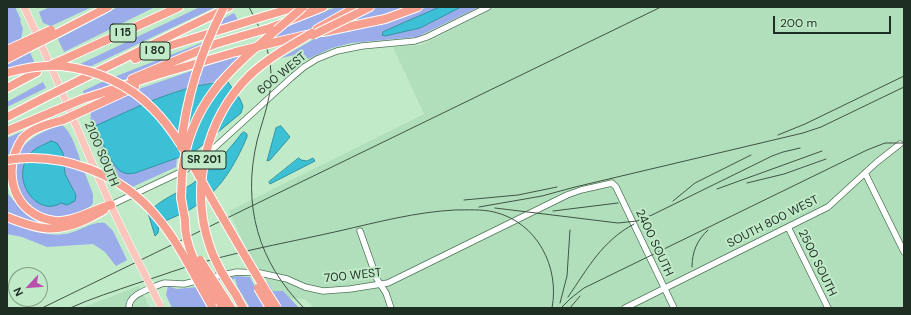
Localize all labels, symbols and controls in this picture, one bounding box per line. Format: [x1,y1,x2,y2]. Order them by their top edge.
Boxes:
scale bar [775,8,893,34]
text: 200 m [780,15,817,31]
road number: I 15 [110,24,136,42]
road number: I 80 [140,42,170,60]
street label: 600 WEST [255,50,309,98]
street label: 2100 SOUTH [81,119,121,189]
road number: SR 201 [182,151,226,169]
street label: SOUTH 800 WEST [725,193,821,251]
street label: 2400 SOUTH [632,207,676,279]
street label: 2500 SOUTH [795,227,839,299]
street label: 700 WEST [324,266,382,286]
north arrow [8,267,48,307]
text: N [10,285,26,298]

